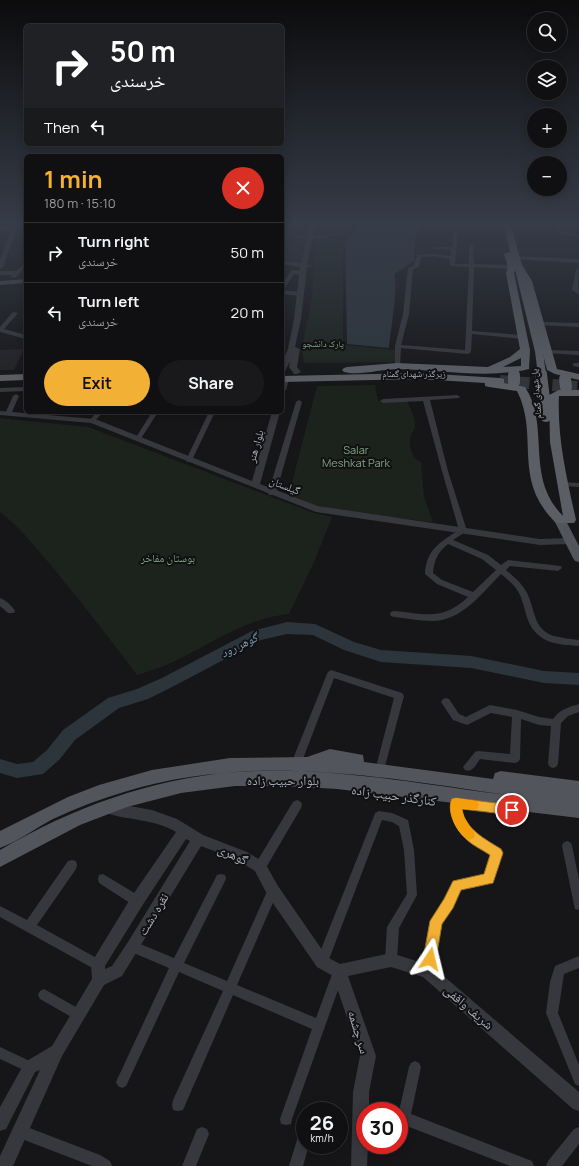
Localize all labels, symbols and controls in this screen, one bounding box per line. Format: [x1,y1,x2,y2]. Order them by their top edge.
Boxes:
map controls [527,12,567,196]
button: search [527,12,567,52]
text: 50 m [110,32,176,70]
icon: right [44,40,96,92]
button: layers [527,60,567,100]
text: خرسندی [110,68,165,92]
button: + [527,108,567,148]
icon: left [87,116,109,138]
text: Then [44,117,79,138]
button: − [527,156,567,196]
text: 1 min [44,162,103,195]
button: close [222,167,264,209]
text: 180 m · 15:10 [44,194,116,212]
text: Turn right [78,231,149,252]
icon: right [44,242,66,264]
text: 50 m [230,242,264,263]
text: خرسندی [78,252,118,270]
text: Turn left [78,291,140,312]
icon: left [44,302,66,324]
text: 20 m [231,302,264,323]
text: خرسندی [78,312,118,330]
park label: پارک دانشجو [302,337,344,350]
button: Exit [44,360,150,406]
button: Share [158,360,264,406]
street label: زیرگذر شهدای گمنام [382,367,446,381]
street label: پل شهدای گمنام [527,368,546,420]
street label: بلوار هنر [243,428,267,465]
park label: Salar Meshkat Park [322,442,391,470]
street label: گیلستان [268,472,303,498]
park label: بوستان مفاخر [140,550,195,565]
water label: گوهر رود [218,628,263,661]
street label: بلوار حبیب زاده [247,771,319,789]
street label: کنارگذر حبیب زاده [350,780,438,810]
pin [495,793,529,827]
icon: arrive [501,799,523,821]
street label: گوهری [215,839,252,869]
street label: نقره دشت [133,890,173,938]
position arrow [409,938,451,980]
street label: شریف واقفی [440,980,498,1034]
street label: سر چشمه [344,1008,374,1056]
speed limit sign: 30 [356,1102,408,1154]
text: 26 [310,1109,334,1136]
text: km/h [310,1131,334,1145]

